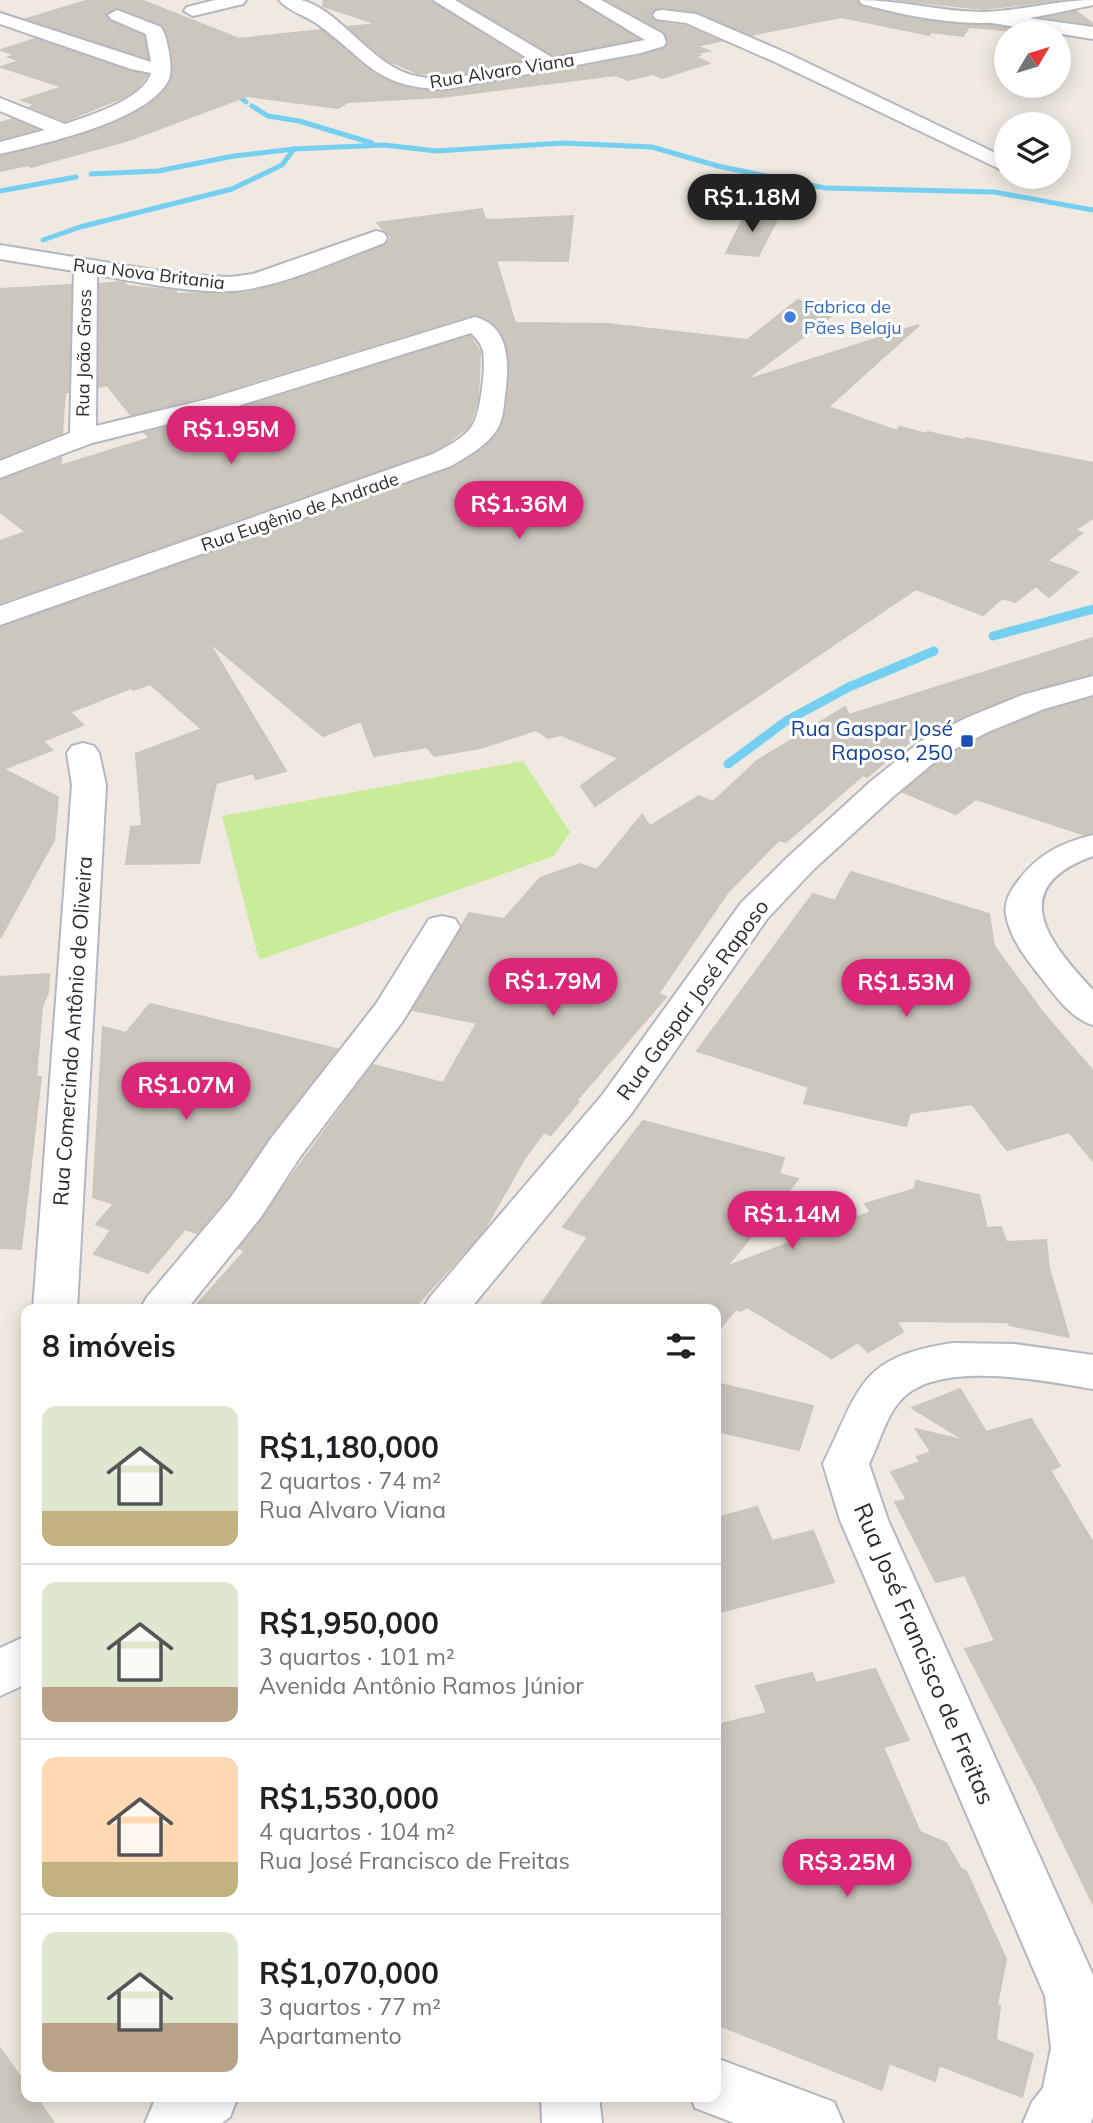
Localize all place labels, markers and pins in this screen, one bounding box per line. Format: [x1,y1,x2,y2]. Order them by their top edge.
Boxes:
pin: R$1.18M [687,174,817,234]
place label: Fabrica de Pães Belaju [804,295,902,339]
marker: Fabrica de Pães Belaju [782,309,798,325]
pin: R$1.95M [166,406,296,466]
pin: R$1.36M [454,482,584,541]
place label: Rua Gaspar José Raposo, 250 [791,715,953,765]
marker: Rua Gaspar José Raposo, 250 [959,733,975,749]
pin: R$1.79M [488,958,618,1018]
pin: R$1.53M [841,960,971,1019]
pin: R$1.07M [121,1062,251,1122]
pin: R$1.14M [727,1192,857,1251]
pin: R$3.25M [782,1840,912,1899]

